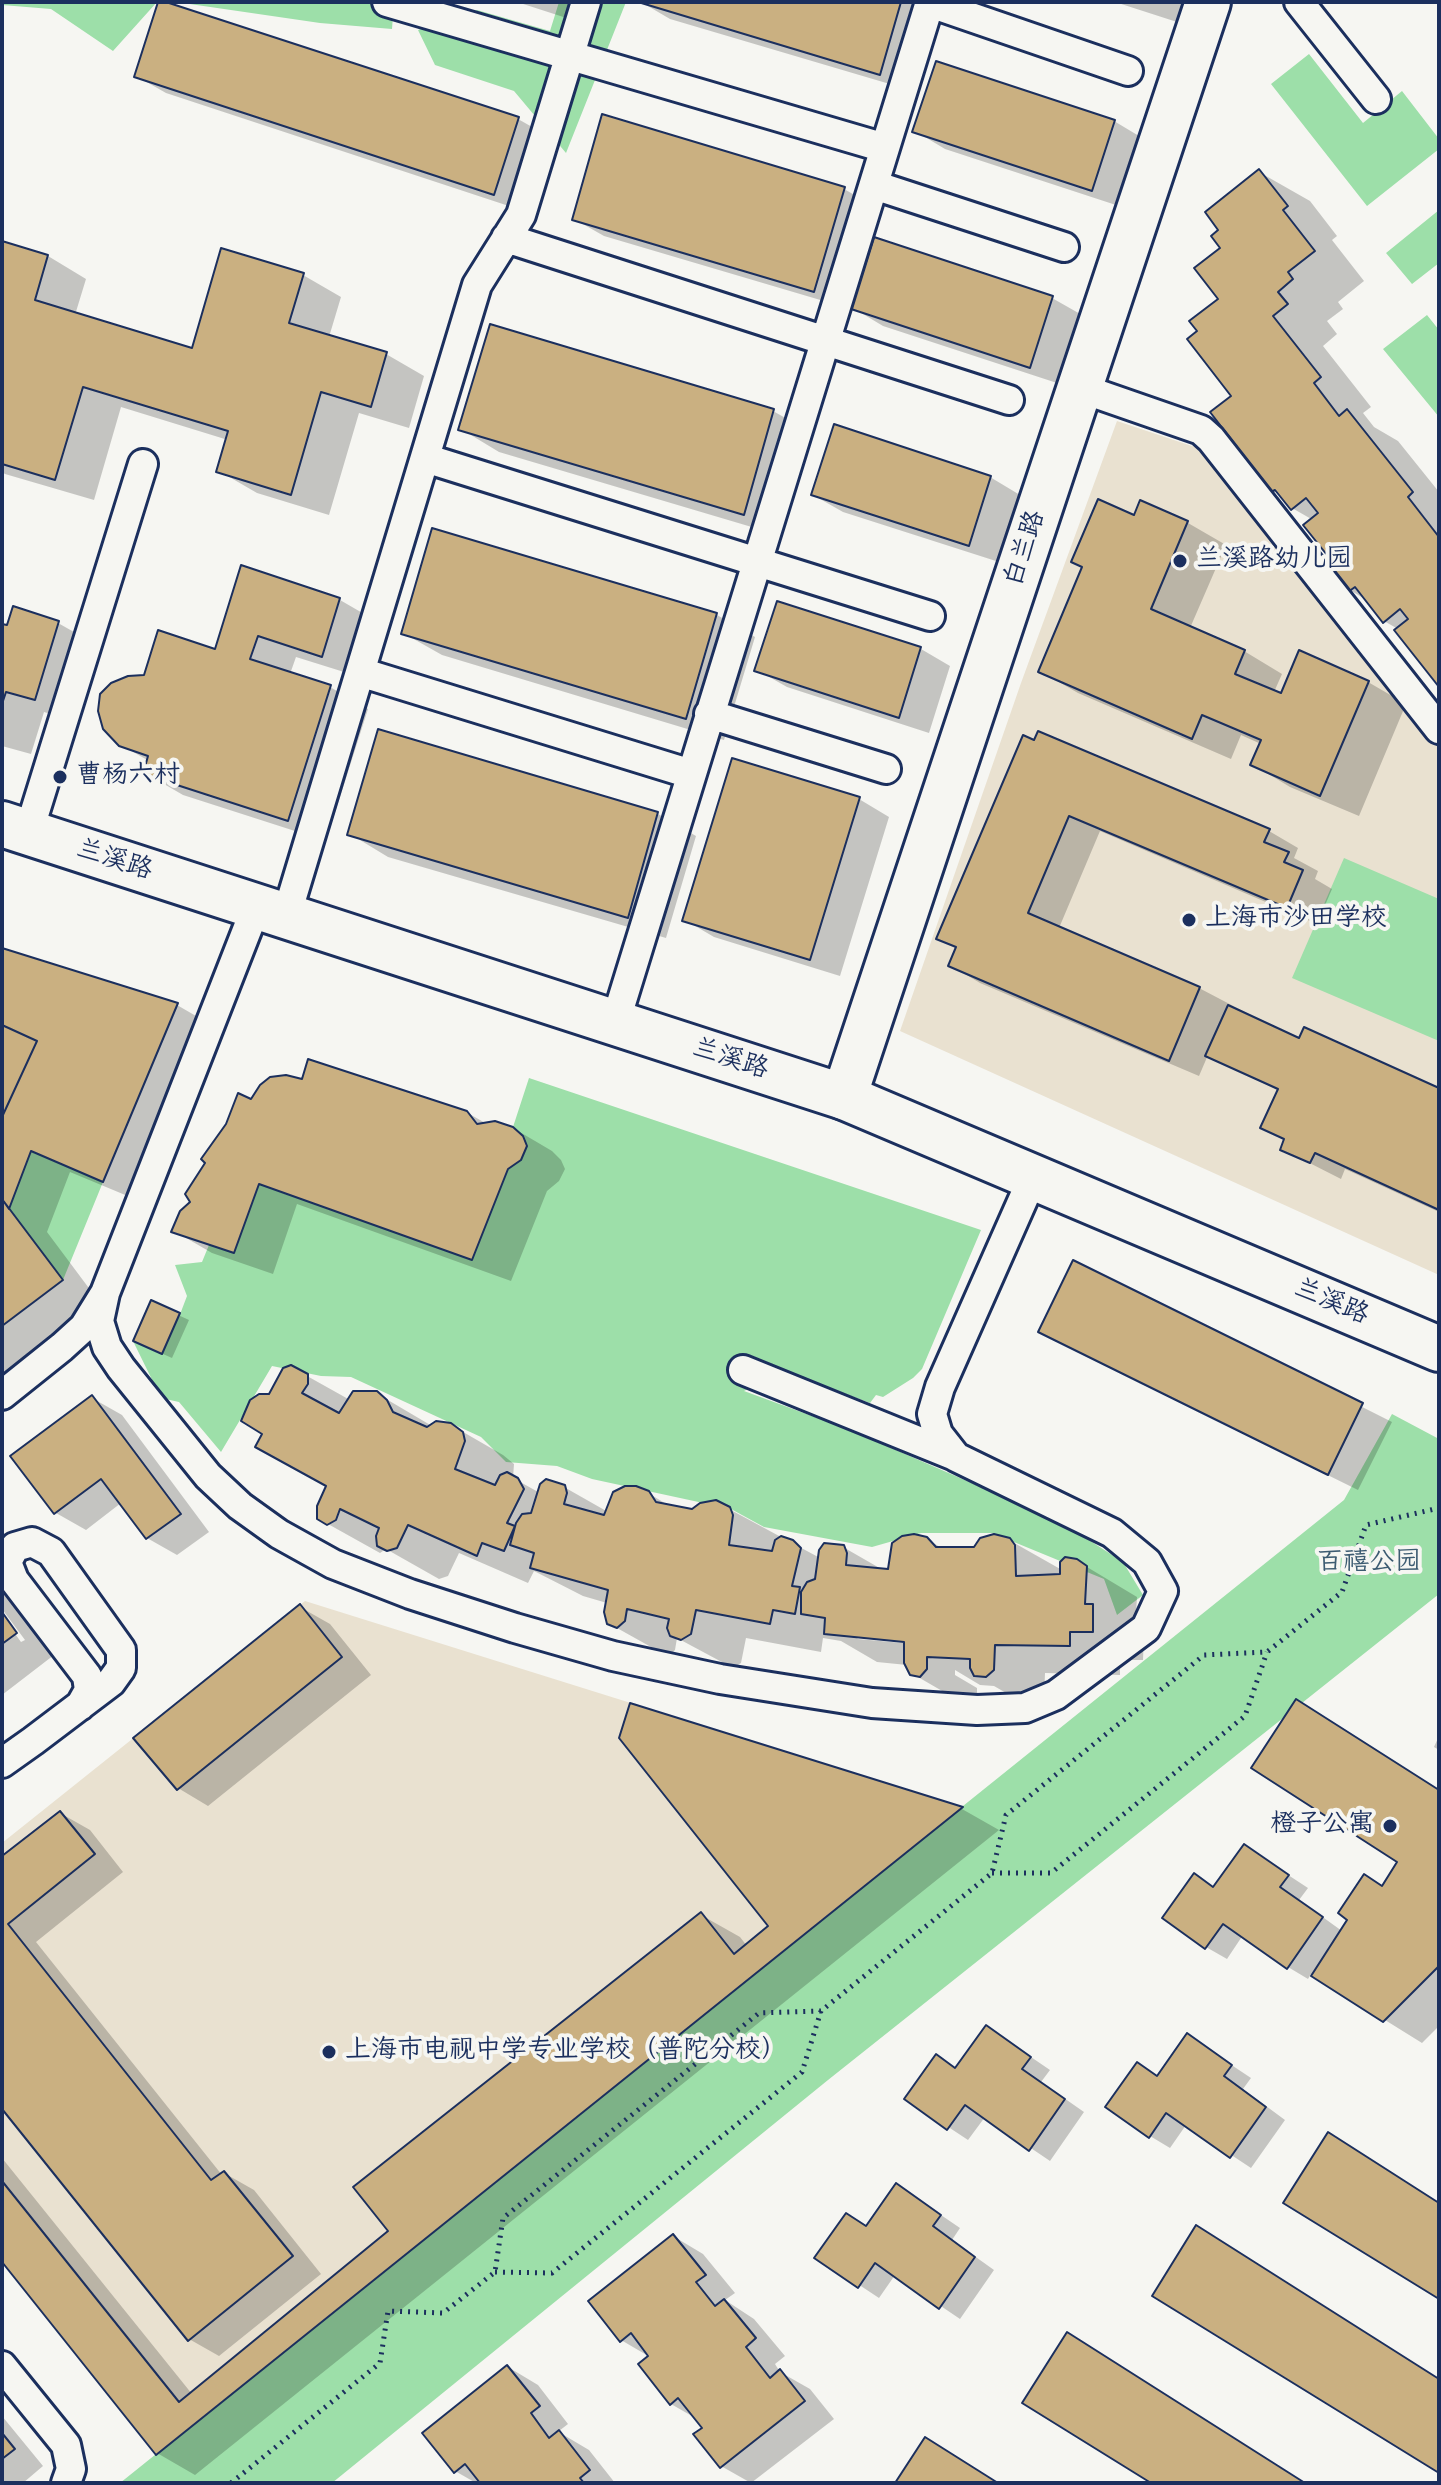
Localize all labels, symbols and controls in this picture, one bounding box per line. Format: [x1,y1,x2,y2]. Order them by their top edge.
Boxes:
street label: 白兰路 [999,507,1053,591]
place label: 兰溪路幼儿园 [1196,545,1352,577]
marker: 兰溪路幼儿园 [1171,552,1189,570]
place label: 曹杨六村 [76,761,180,793]
marker: 曹杨六村 [51,768,69,786]
street label: 兰溪路 [72,834,156,888]
place label: 上海市沙田学校 [1205,904,1387,936]
marker: 上海市沙田学校 [1180,911,1198,929]
street label: 兰溪路 [688,1033,772,1087]
street label: 兰溪路 [1289,1273,1373,1333]
park label: 百禧公园 [1317,1548,1421,1580]
place label: 橙子公寓 [1270,1810,1374,1842]
marker: 橙子公寓 [1381,1817,1399,1835]
place label: 上海市电视中学专业学校（普陀分校） [345,2036,787,2068]
marker: 上海市电视中学专业学校（普陀分校） [320,2043,338,2061]

